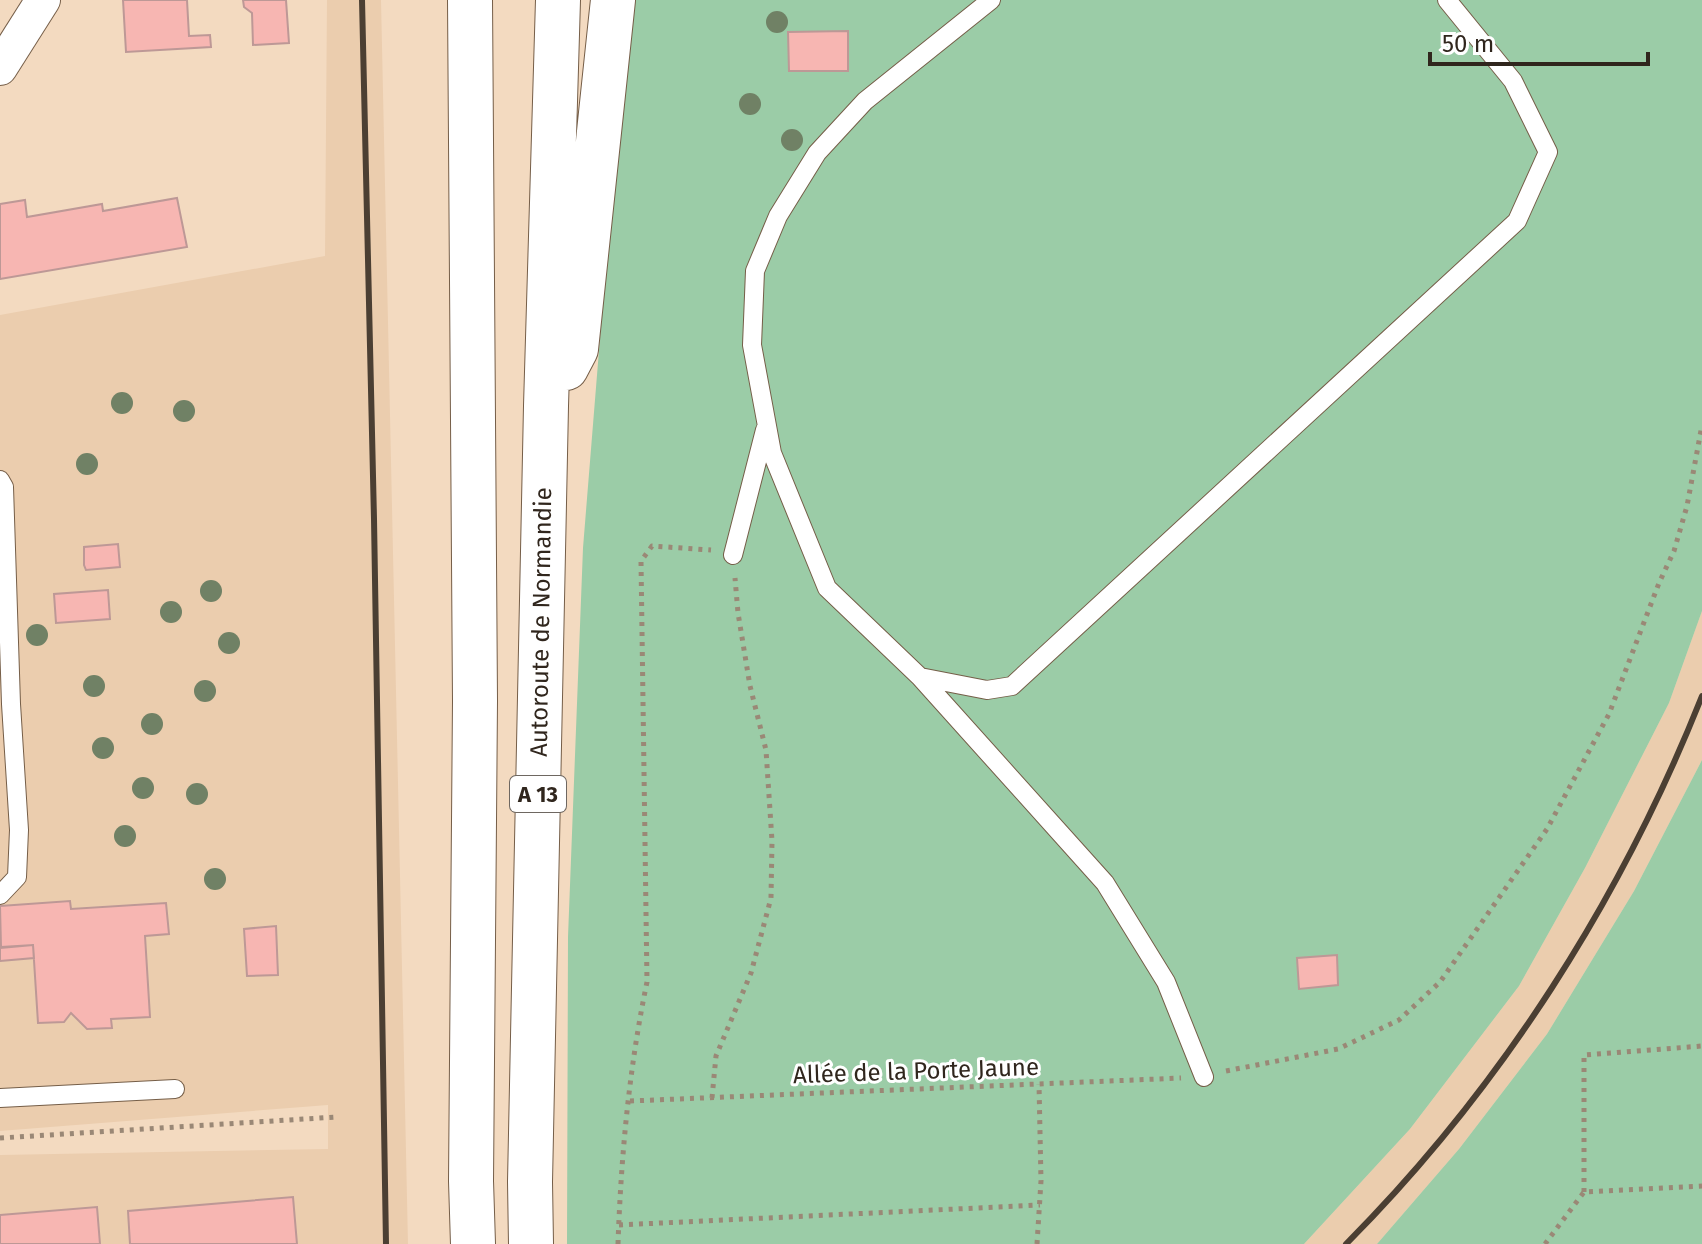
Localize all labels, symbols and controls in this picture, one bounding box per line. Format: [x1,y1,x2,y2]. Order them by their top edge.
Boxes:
scale bar [1430,16,1648,66]
text: 50 m [1442,30,1494,58]
street label: Autoroute de Normandie [525,487,557,757]
road number: A 13 [510,776,566,812]
street label: Allée de la Porte Jaune [793,1053,1039,1089]

